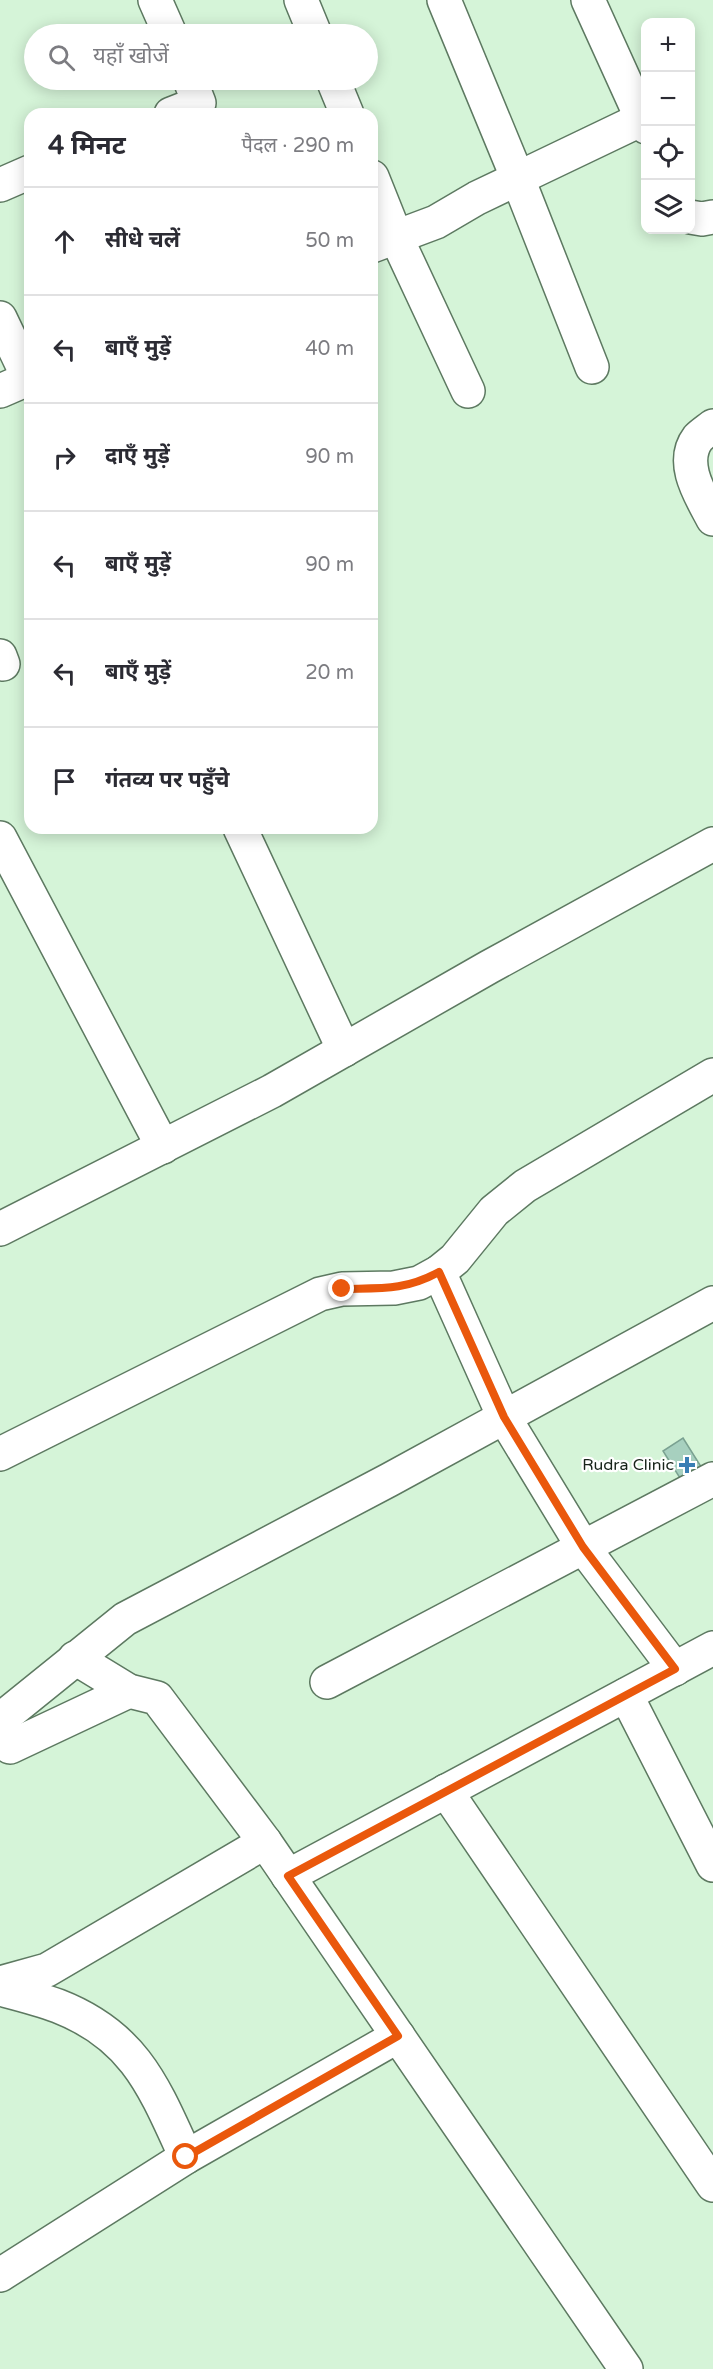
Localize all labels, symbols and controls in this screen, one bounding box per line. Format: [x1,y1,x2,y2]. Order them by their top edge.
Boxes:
map controls [641,18,695,234]
button: + [641,18,695,72]
search box [24,24,378,90]
icon: search [45,41,78,74]
text: यहाँ खोजें [93,43,169,69]
button: − [641,72,695,126]
button: locate [641,126,695,180]
text: 4 मिनट [48,130,126,161]
text: पैदल · 290 m [242,134,354,158]
button: layers [641,180,695,234]
icon: ahead [48,225,81,258]
text: सीधे चलें [105,227,180,253]
text: 50 m [305,229,354,253]
icon: left [48,333,81,366]
text: बाएँ मुड़ें [105,335,171,361]
text: 40 m [305,337,354,361]
icon: right [48,441,81,474]
text: दाएँ मुड़ें [105,443,170,469]
text: 90 m [305,445,354,469]
icon: left [48,549,81,582]
text: बाएँ मुड़ें [105,551,171,577]
text: 90 m [305,553,354,577]
icon: left [48,657,81,690]
text: बाएँ मुड़ें [105,659,171,685]
text: 20 m [305,661,354,685]
icon: arrive [48,765,81,798]
text: गंतव्य पर पहुँचे [105,767,230,793]
route end [328,1275,354,1301]
place label: Rudra Clinic [582,1455,674,1475]
marker: Rudra Clinic [678,1456,696,1474]
route start [172,2143,198,2169]

